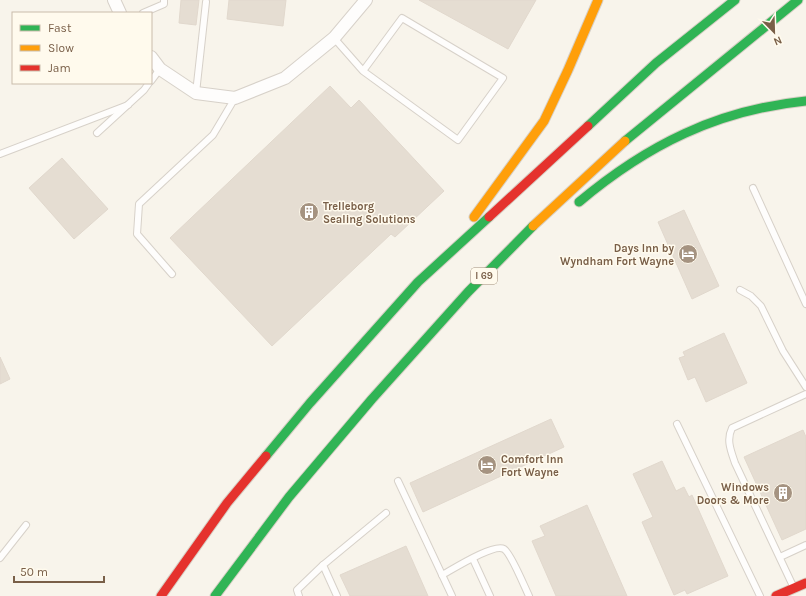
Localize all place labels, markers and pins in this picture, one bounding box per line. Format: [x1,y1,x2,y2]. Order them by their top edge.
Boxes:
place label: Trelleborg Sealing Solutions [323,200,416,226]
building icon: Trelleborg Sealing Solutions [298,201,320,223]
place label: Days Inn by Wyndham Fort Wayne [560,242,674,268]
hotel icon: Days Inn by Wyndham Fort Wayne [677,243,699,265]
place label: Comfort Inn Fort Wayne [501,453,563,479]
hotel icon: Comfort Inn Fort Wayne [476,454,498,476]
place label: Windows Doors & More [697,481,769,507]
building icon: Windows Doors & More [772,482,794,504]

